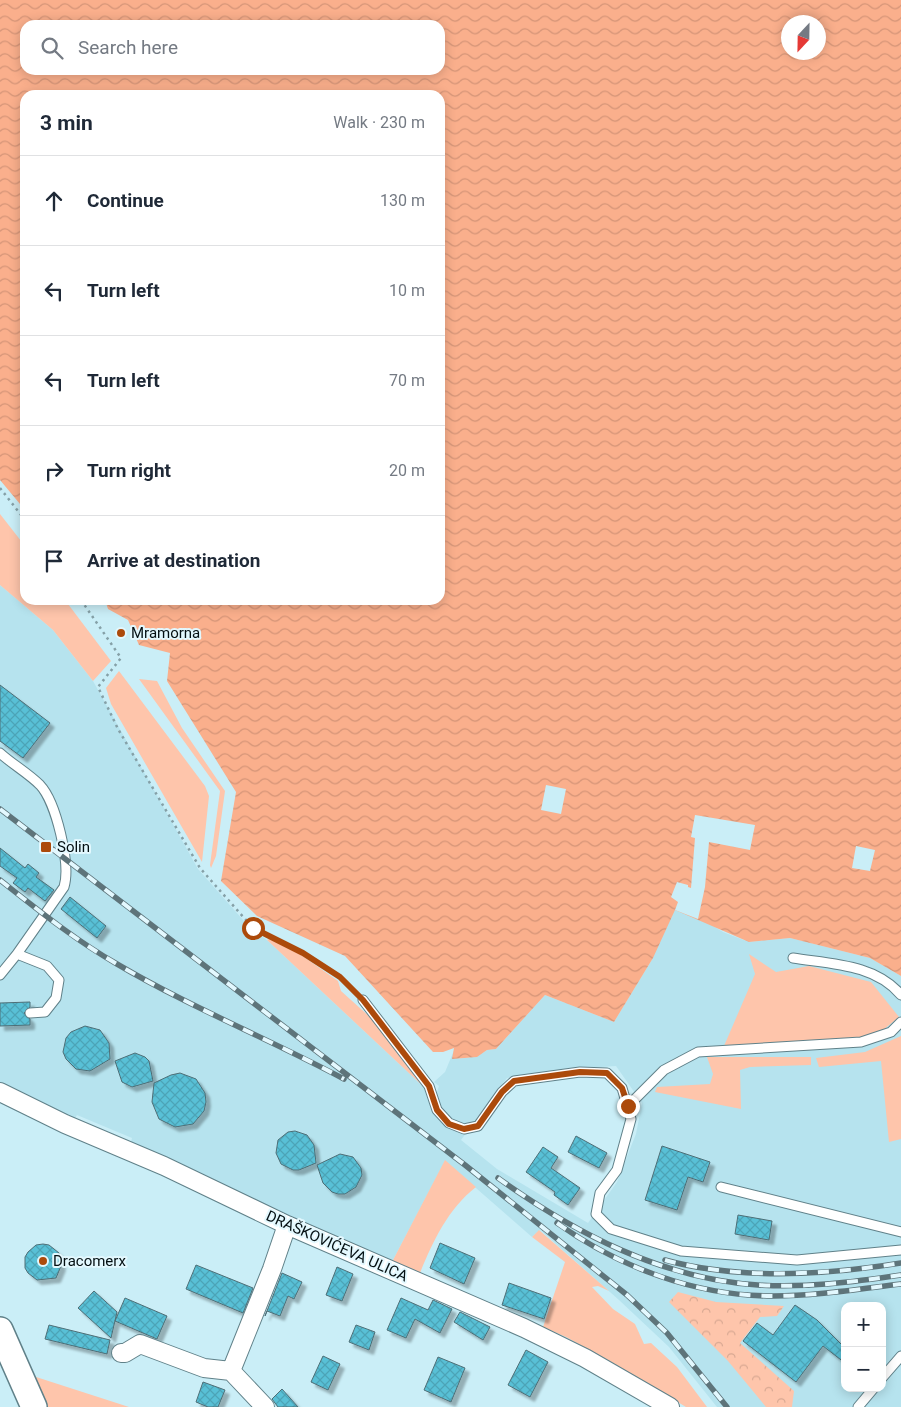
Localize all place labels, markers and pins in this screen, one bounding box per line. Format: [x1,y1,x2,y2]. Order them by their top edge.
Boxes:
place label: Mramorna [131,624,200,642]
marker: Mramorna [115,627,127,639]
place label: Solin [57,838,90,856]
marker: Solin [39,840,53,854]
place label: Dracomerx [53,1252,126,1270]
marker: Dracomerx [37,1255,49,1267]

